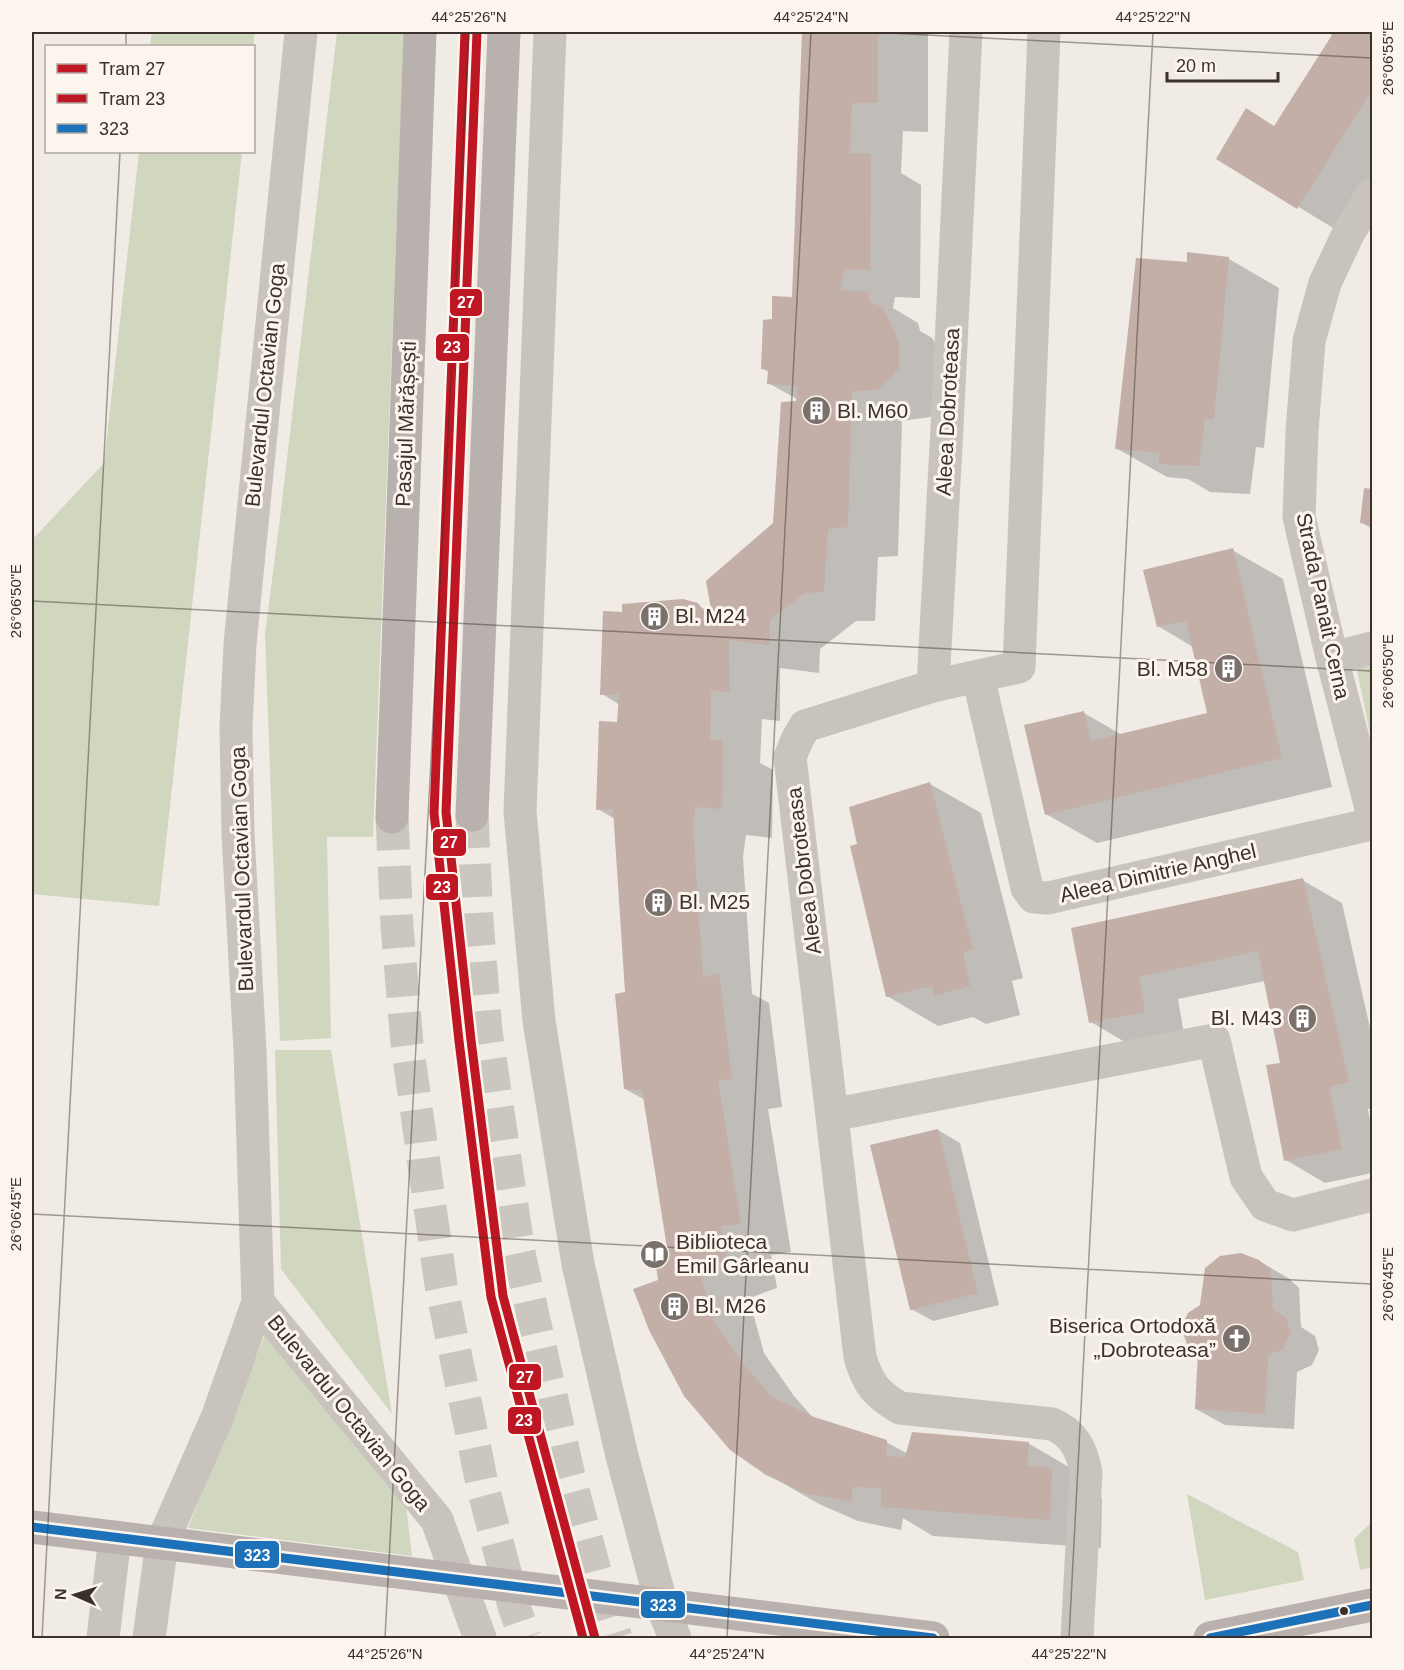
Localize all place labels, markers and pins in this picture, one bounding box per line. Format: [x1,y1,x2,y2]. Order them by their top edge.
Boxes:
building icon: Bl. M60 [800,395,832,427]
place label: Bl. M60 [837,399,908,422]
building icon: Bl. M24 [638,600,670,632]
place label: Bl. M24 [675,604,747,627]
building icon: Bl. M58 [1213,653,1245,685]
place label: Bl. M58 [1137,657,1208,680]
building icon: Bl. M25 [642,886,674,918]
place label: Bl. M25 [679,890,750,913]
building icon: Bl. M43 [1287,1002,1319,1034]
place label: Bl. M43 [1211,1006,1282,1029]
place label: Biblioteca Emil Gârleanu [676,1230,809,1277]
library icon: Biblioteca Emil Gârleanu [639,1238,671,1270]
building icon: Bl. M26 [658,1290,690,1322]
place label: Bl. M26 [695,1294,766,1317]
place label: Biserica Ortodoxă „Dobroteasa” [1049,1314,1216,1361]
church icon: Biserica Ortodoxă „Dobroteasa” [1221,1322,1253,1354]
unlabelled marker [1338,1605,1350,1617]

